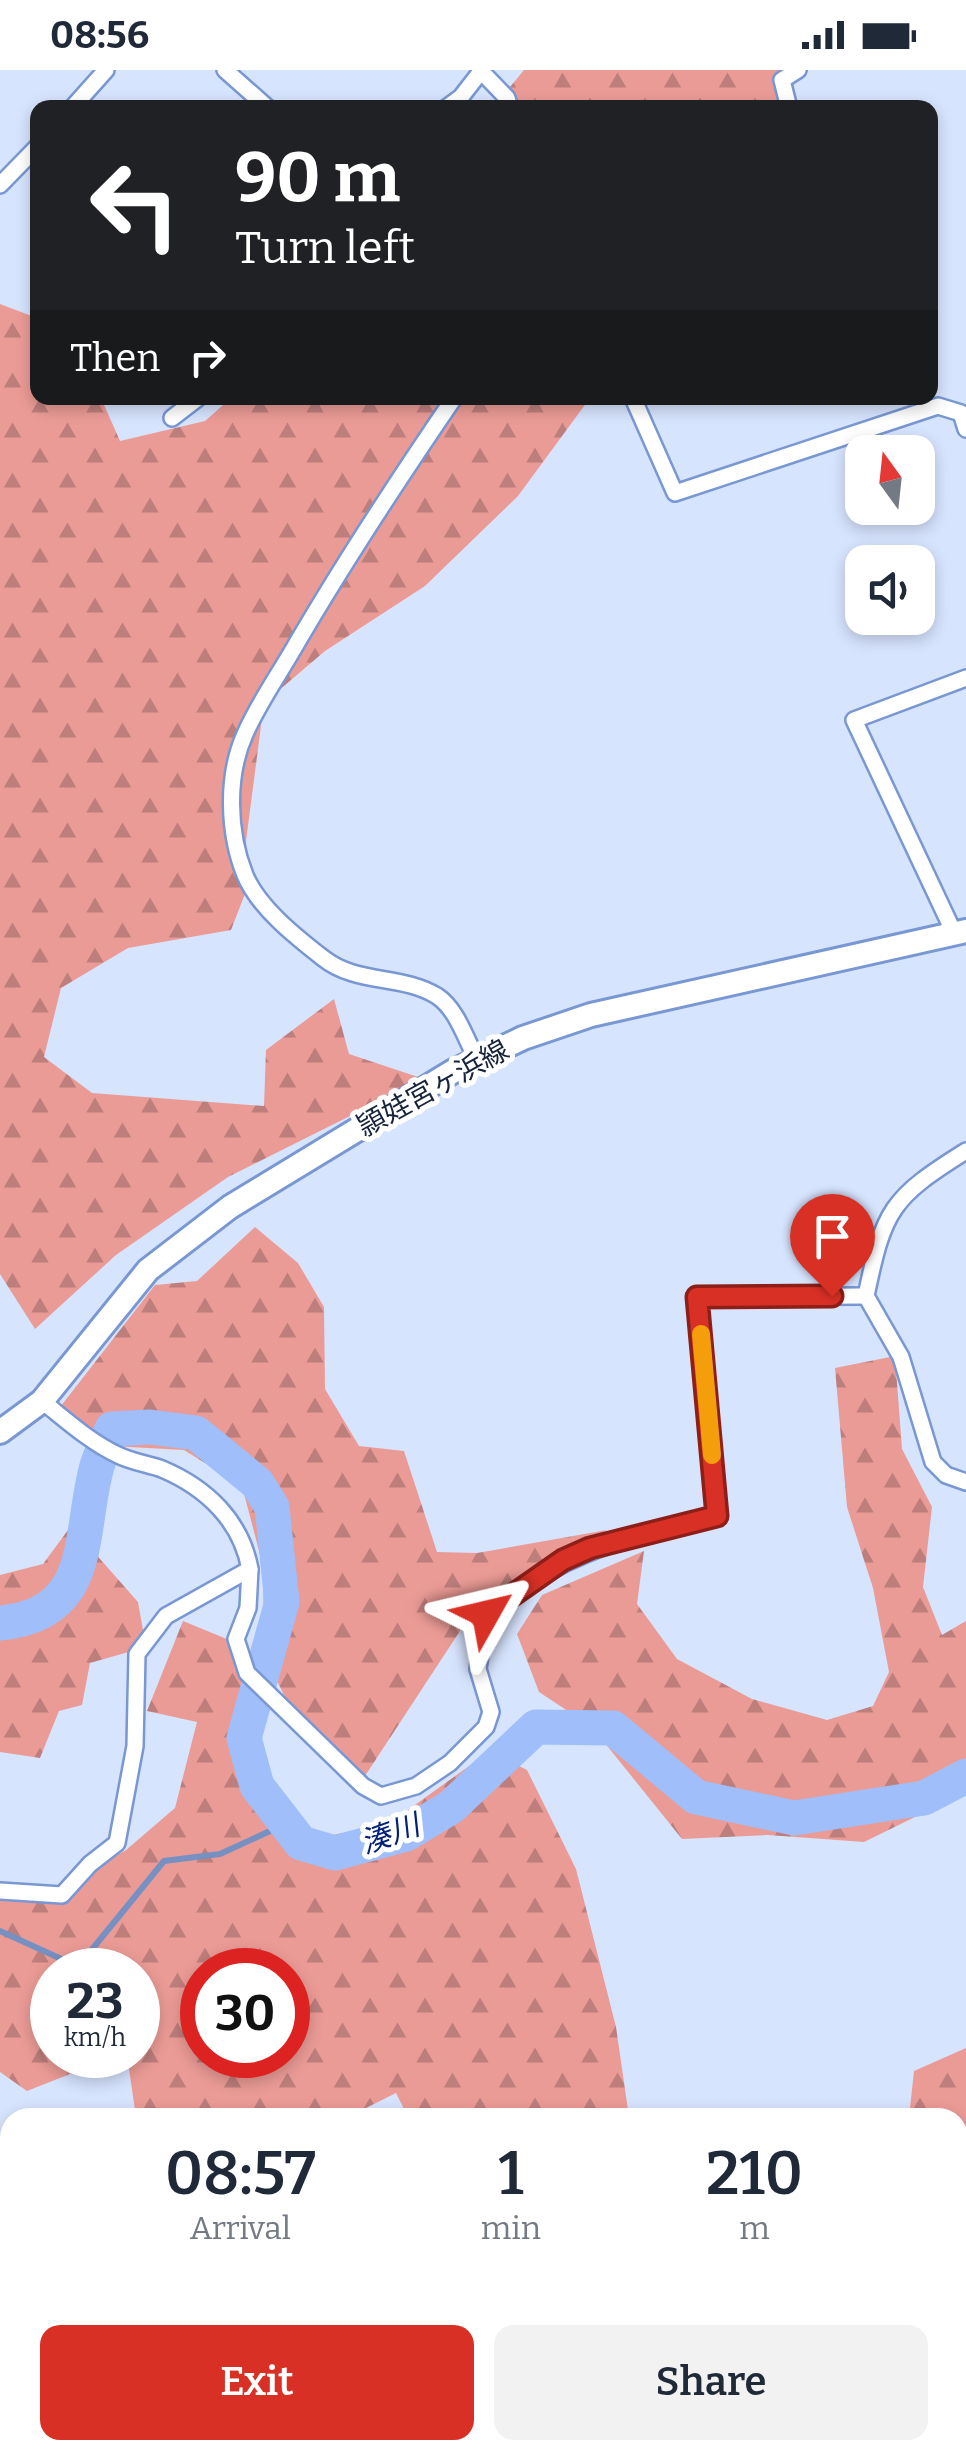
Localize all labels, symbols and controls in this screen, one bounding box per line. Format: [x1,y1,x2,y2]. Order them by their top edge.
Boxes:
text: 08:56 [50,12,149,58]
text: 90 m [235,136,400,220]
icon: left [70,140,200,270]
text: Turn left [235,221,415,275]
icon: right [180,330,235,385]
text: Then [70,335,160,381]
north arrow [845,435,935,525]
map controls [845,435,935,635]
button: sound [845,545,935,635]
street label: 頴娃宮ヶ浜線 [352,1033,514,1143]
pin [790,1194,875,1297]
icon: arrive [805,1209,860,1264]
position arrow [434,1562,538,1666]
water label: 湊川 [356,1806,427,1861]
speed limit sign: 30 [180,1948,310,2078]
text: 23 [67,1971,123,2031]
text: km/h [64,2023,126,2053]
text: 08:57 [165,2138,316,2210]
text: 1 [498,2138,524,2210]
text: 210 [706,2138,803,2210]
text: Arrival [190,2209,291,2247]
text: min [481,2209,541,2247]
text: m [739,2209,770,2247]
button: Exit [40,2325,474,2440]
button: Share [494,2325,928,2440]

